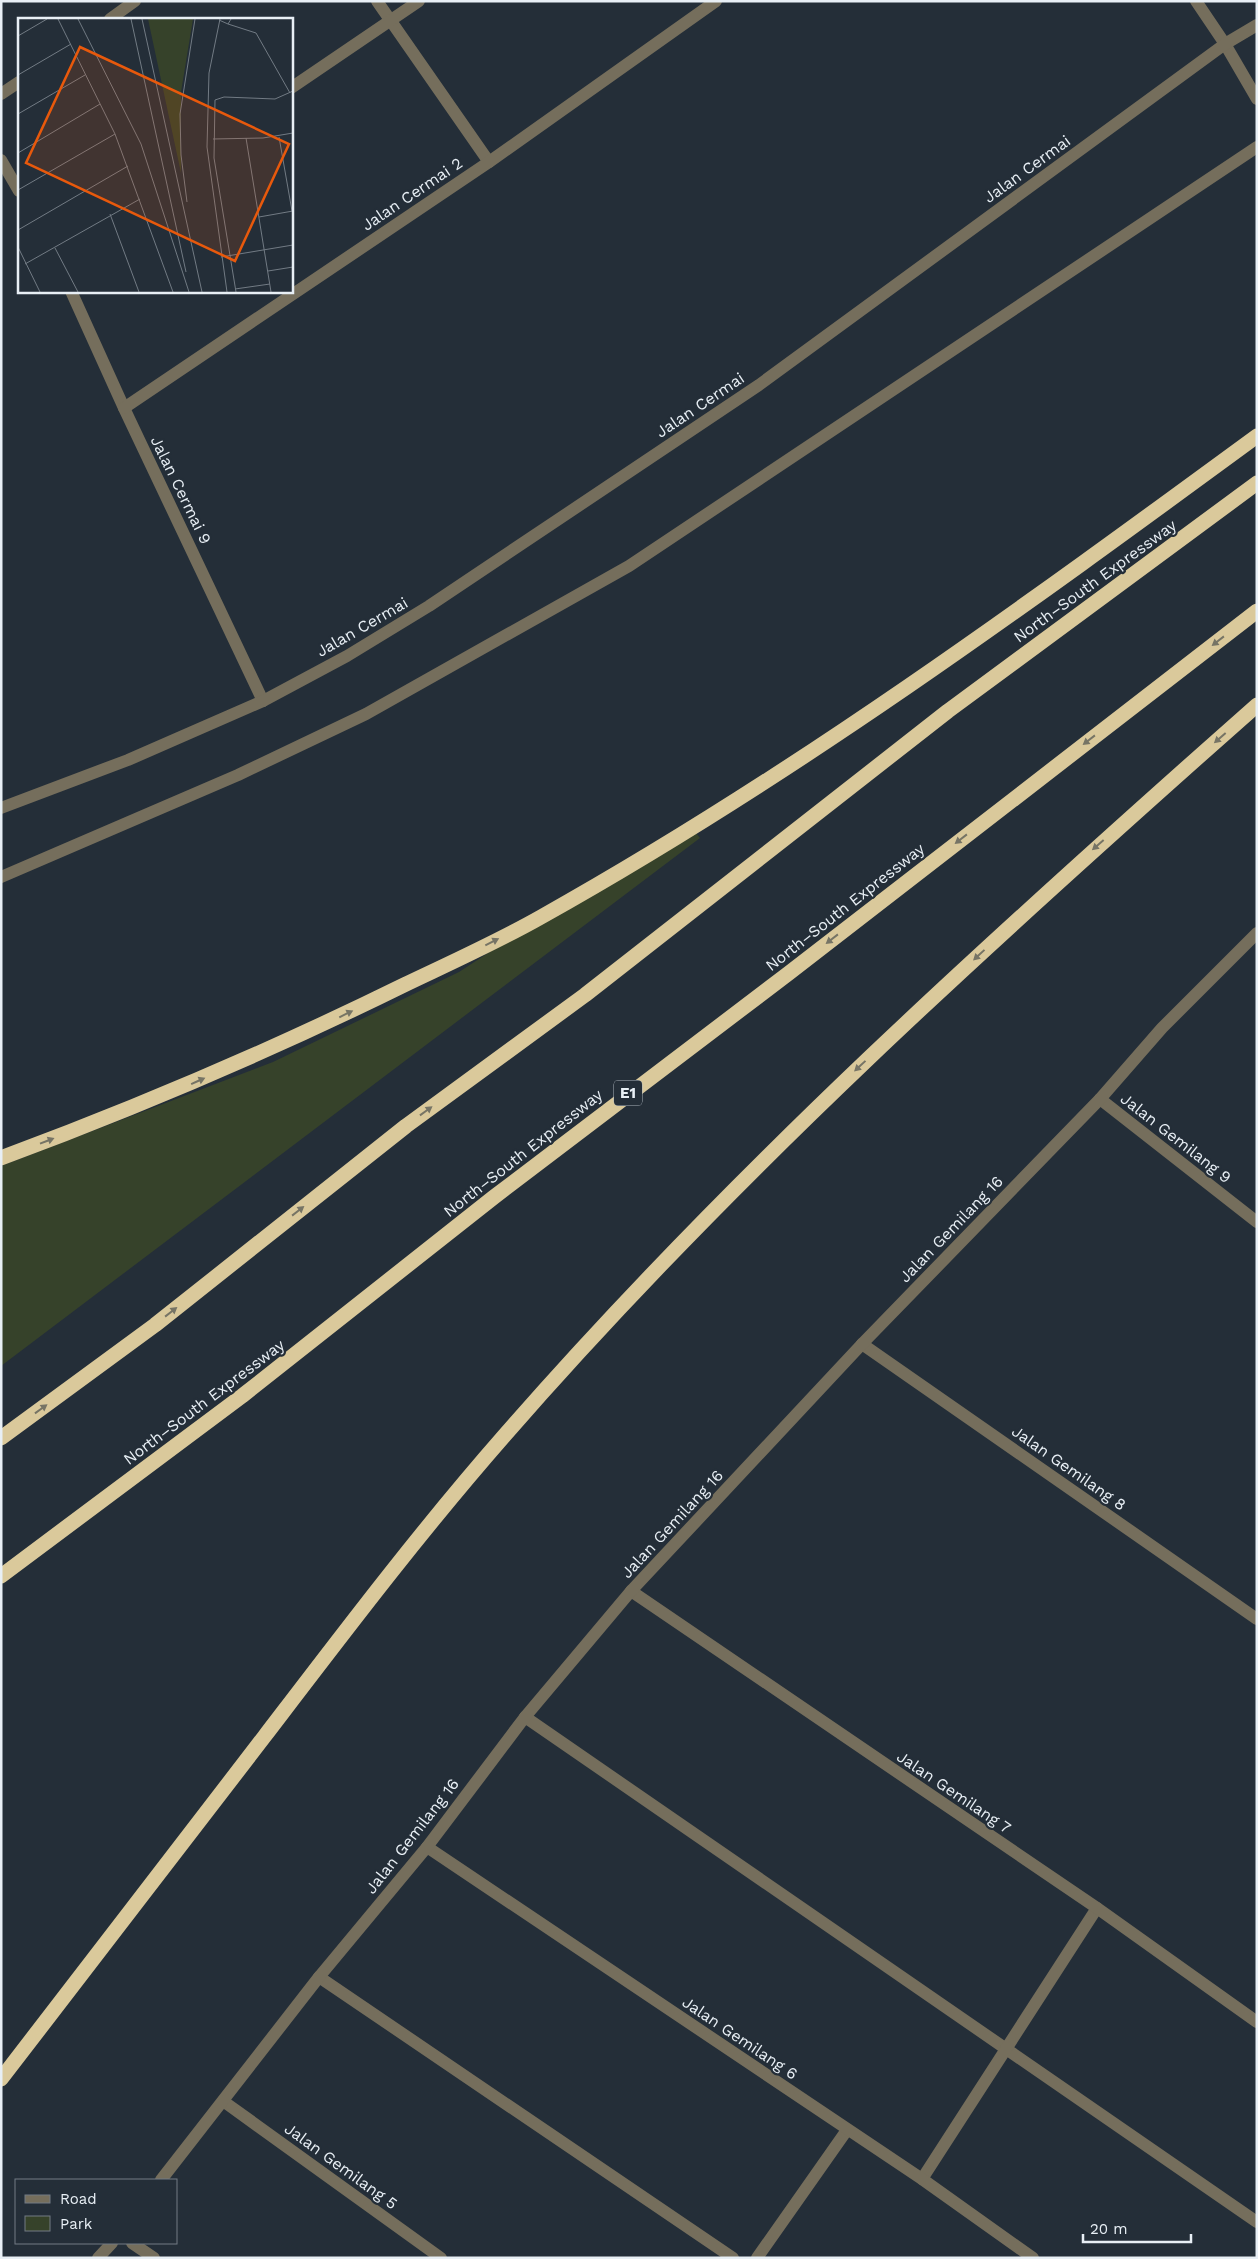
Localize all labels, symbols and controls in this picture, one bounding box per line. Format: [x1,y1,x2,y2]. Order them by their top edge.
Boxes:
inset map [18,18,292,292]
street label: Jalan Cermai [980,131,1074,207]
street label: Jalan Cermai 2 [358,153,466,235]
street label: Jalan Cermai [652,368,748,442]
street label: Jalan Cermai 9 [147,433,215,547]
street label: North–South Expressway [1010,515,1181,646]
street label: Jalan Cermai [313,593,411,661]
one-way arrow [1211,636,1225,646]
one-way arrow [1214,732,1227,743]
one-way arrow [1082,735,1096,745]
one-way arrow [955,834,968,845]
street label: North–South Expressway [762,839,929,975]
one-way arrow [1093,839,1105,851]
one-way arrow [826,934,839,944]
one-way arrow [484,938,499,946]
one-way arrow [973,950,985,961]
one-way arrow [339,1010,353,1018]
one-way arrow [854,1060,866,1072]
one-way arrow [191,1076,205,1084]
road number: E1 [614,1080,642,1106]
street label: North–South Expressway [440,1085,607,1221]
street label: Jalan Gemilang 9 [1117,1089,1235,1187]
one-way arrow [419,1106,433,1116]
one-way arrow [40,1137,55,1145]
street label: Jalan Gemilang 16 [895,1172,1007,1286]
one-way arrow [291,1206,304,1217]
one-way arrow [164,1307,177,1318]
street label: North–South Expressway [120,1335,289,1469]
one-way arrow [34,1404,47,1414]
street label: Jalan Gemilang 8 [1008,1421,1130,1515]
street label: Jalan Gemilang 16 [617,1466,727,1582]
street label: Jalan Gemilang 7 [893,1747,1015,1837]
street label: Jalan Gemilang 16 [361,1775,463,1897]
street label: Jalan Gemilang 6 [679,1992,801,2084]
street label: Jalan Gemilang 5 [281,2119,401,2213]
legend [15,2179,178,2244]
text: Road [60,2190,97,2208]
scale bar [1083,2212,1190,2244]
text: Park [60,2215,93,2233]
text: 20 m [1090,2220,1128,2238]

